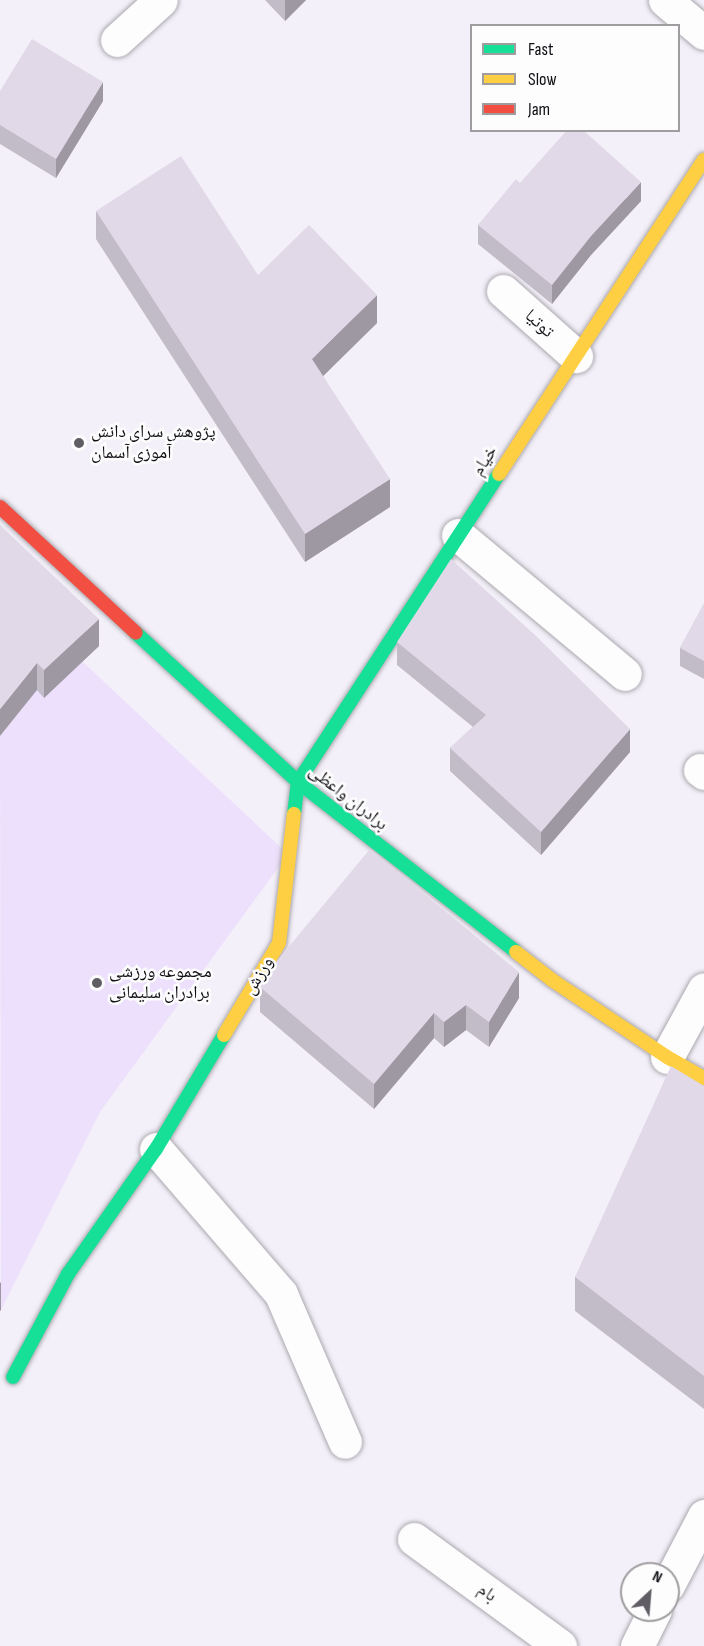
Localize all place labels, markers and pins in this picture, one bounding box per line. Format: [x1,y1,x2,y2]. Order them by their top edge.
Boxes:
place label: پژوهش سرای دانش آموزی آسمان [91,422,216,464]
marker: پژوهش سرای دانش آموزی آسمان [72,436,86,450]
place label: مجموعه ورزشی برادران سلیمانی [109,962,212,1004]
marker: مجموعه ورزشی برادران سلیمانی [90,976,104,990]

